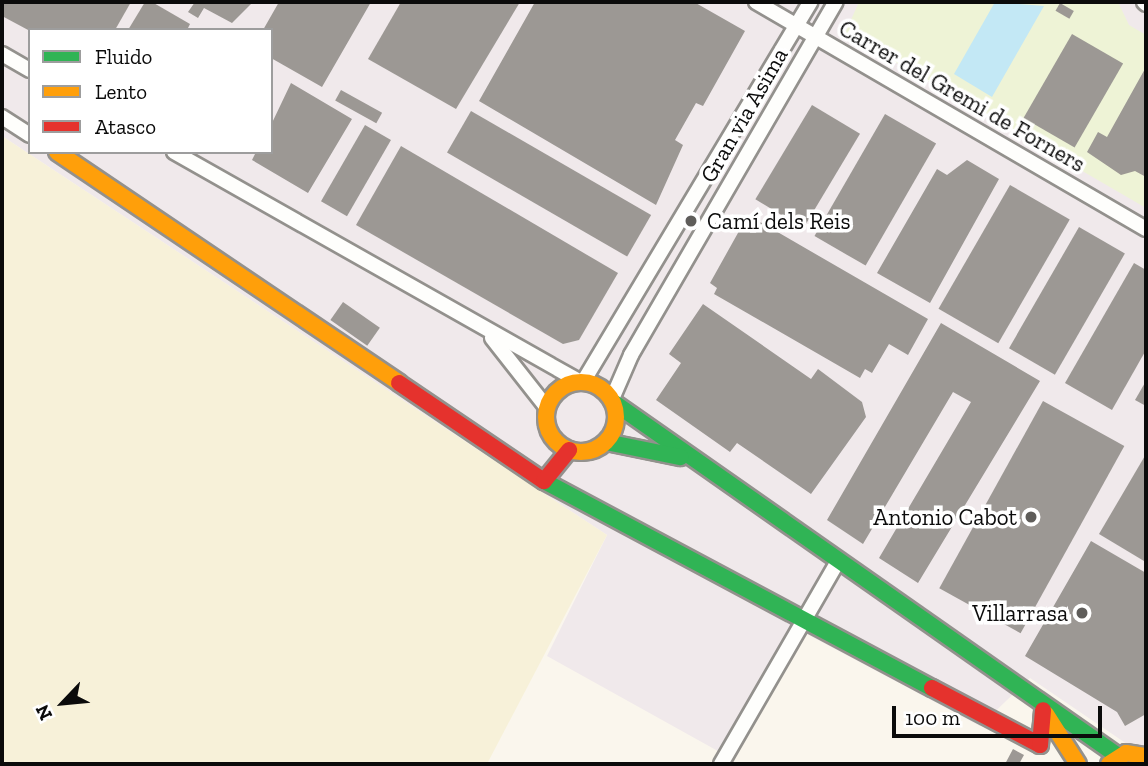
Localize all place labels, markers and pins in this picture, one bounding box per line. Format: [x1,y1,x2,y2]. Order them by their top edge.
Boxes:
place label: Camí dels Reis [707,207,851,235]
marker: Camí dels Reis [681,211,701,231]
place label: Antonio Cabot [873,503,1017,531]
marker: Antonio Cabot [1023,509,1039,525]
place label: Villarrasa [972,599,1068,627]
marker: Villarrasa [1074,605,1090,621]

